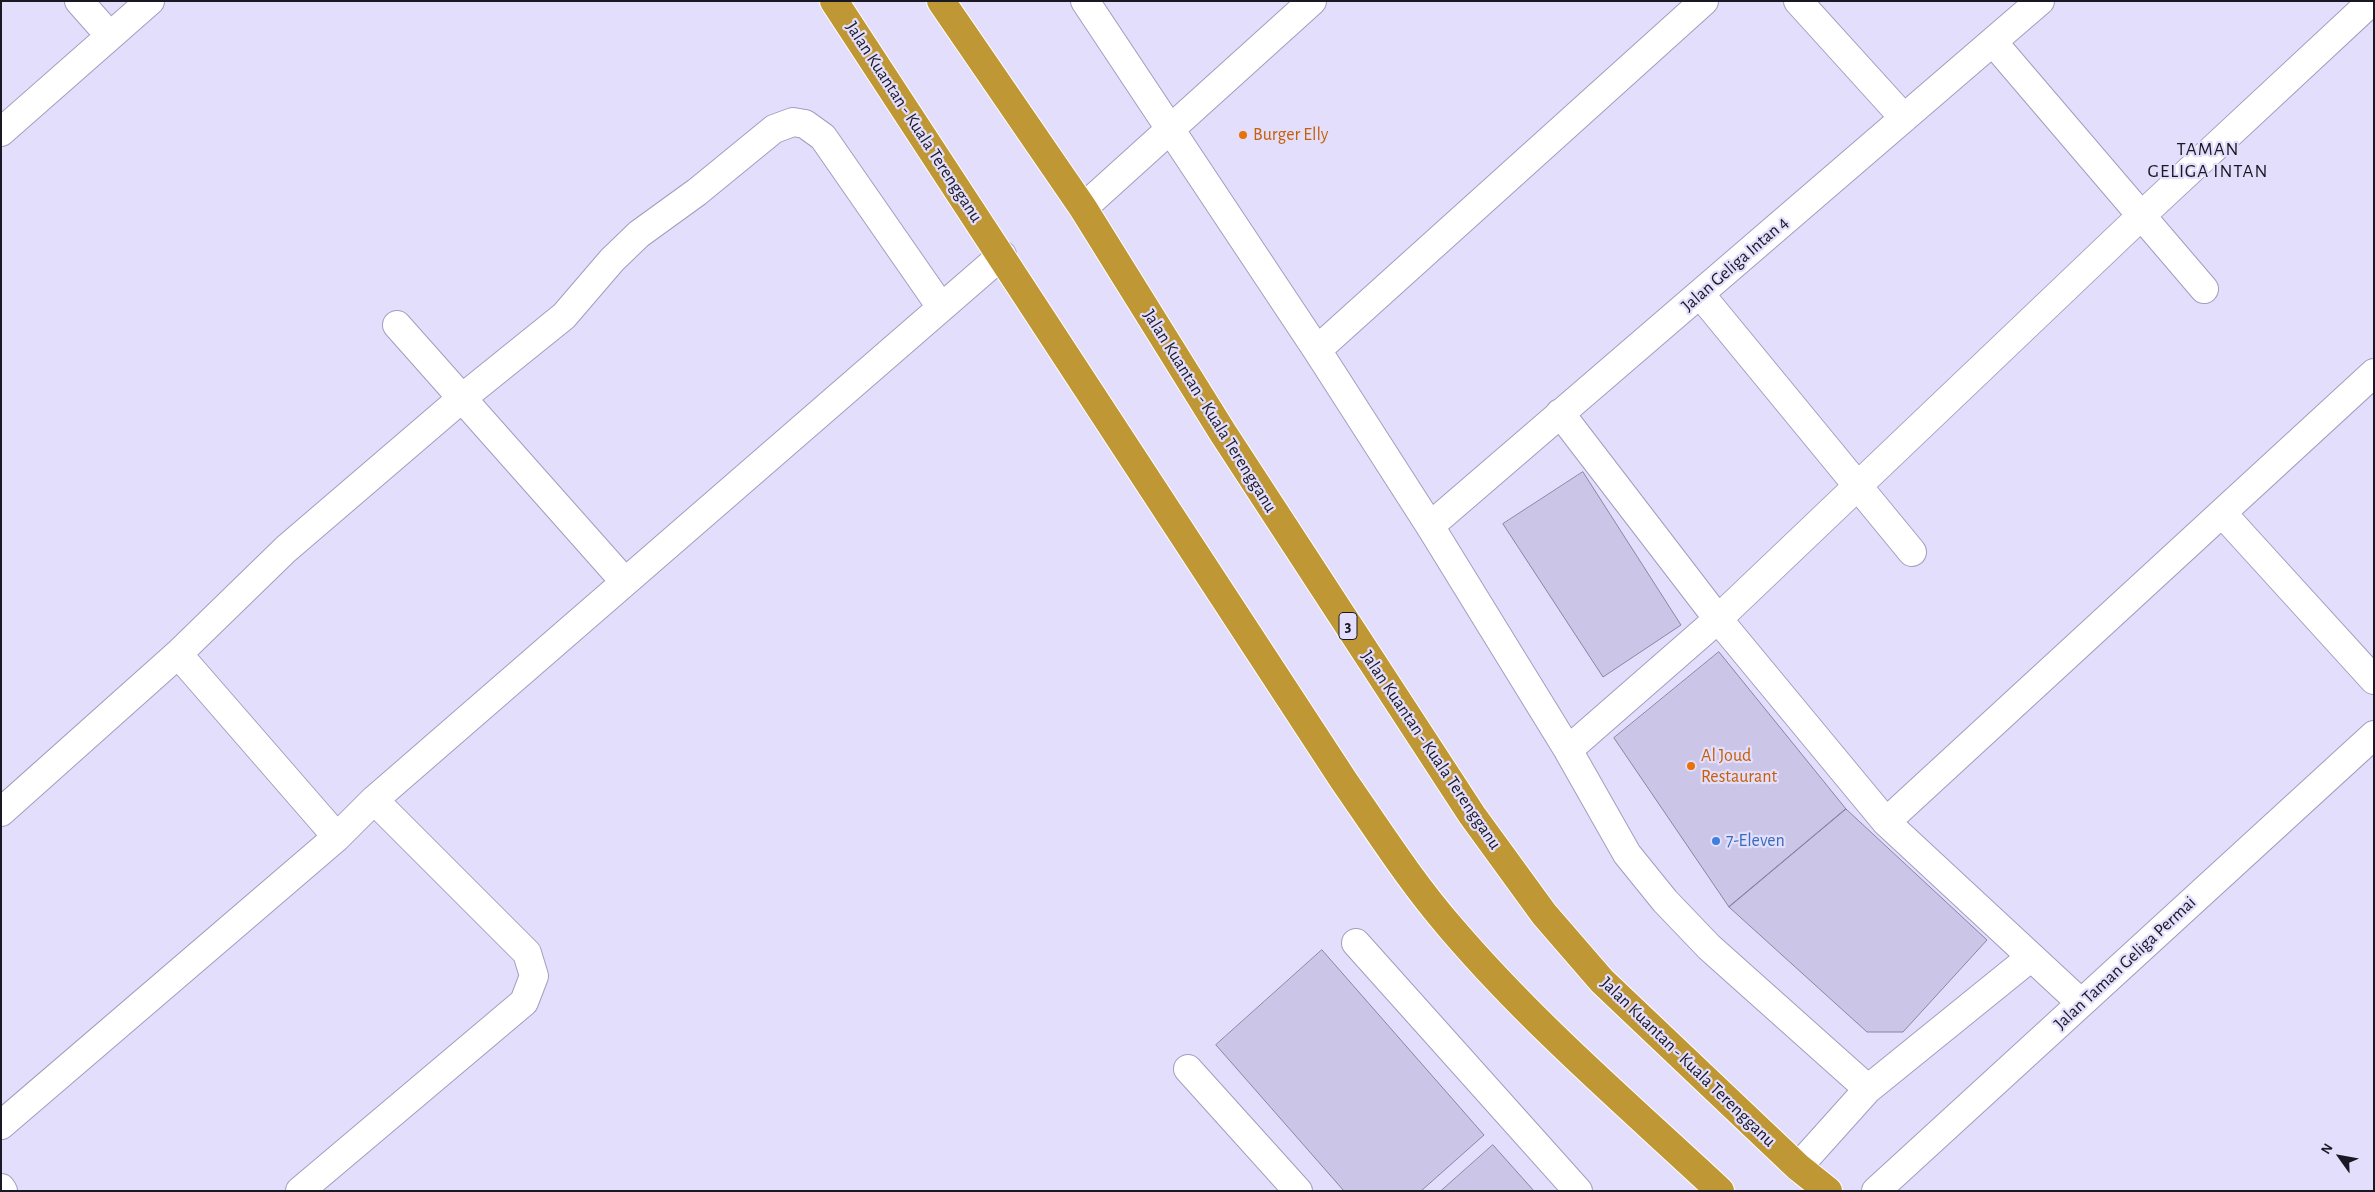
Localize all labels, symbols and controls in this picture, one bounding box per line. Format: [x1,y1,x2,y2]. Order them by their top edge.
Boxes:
street label: Jalan Kuantan - Kuala Terengganu [841,18,987,226]
place label: Burger Elly [1253,124,1329,146]
marker: Burger Elly [1237,129,1249,141]
district label: TAMAN GELIGA INTAN [2146,138,2270,182]
street label: Jalan Geliga Intan 4 [1677,212,1793,316]
street label: Jalan Kuantan - Kuala Terengganu [1139,306,1281,516]
road number: 3 [1339,612,1357,640]
street label: Jalan Kuantan - Kuala Terengganu [1356,646,1506,854]
place label: Al Joud Restaurant [1701,745,1777,788]
marker: Al Joud Restaurant [1685,760,1697,772]
place label: 7-Eleven [1726,830,1785,852]
marker: 7-Eleven [1710,835,1722,847]
street label: Jalan Taman Geliga Permai [2050,892,2200,1034]
street label: Jalan Kuantan - Kuala Terengganu [1596,973,1780,1151]
north arrow [2315,1132,2365,1182]
text: N [2319,1141,2336,1157]

